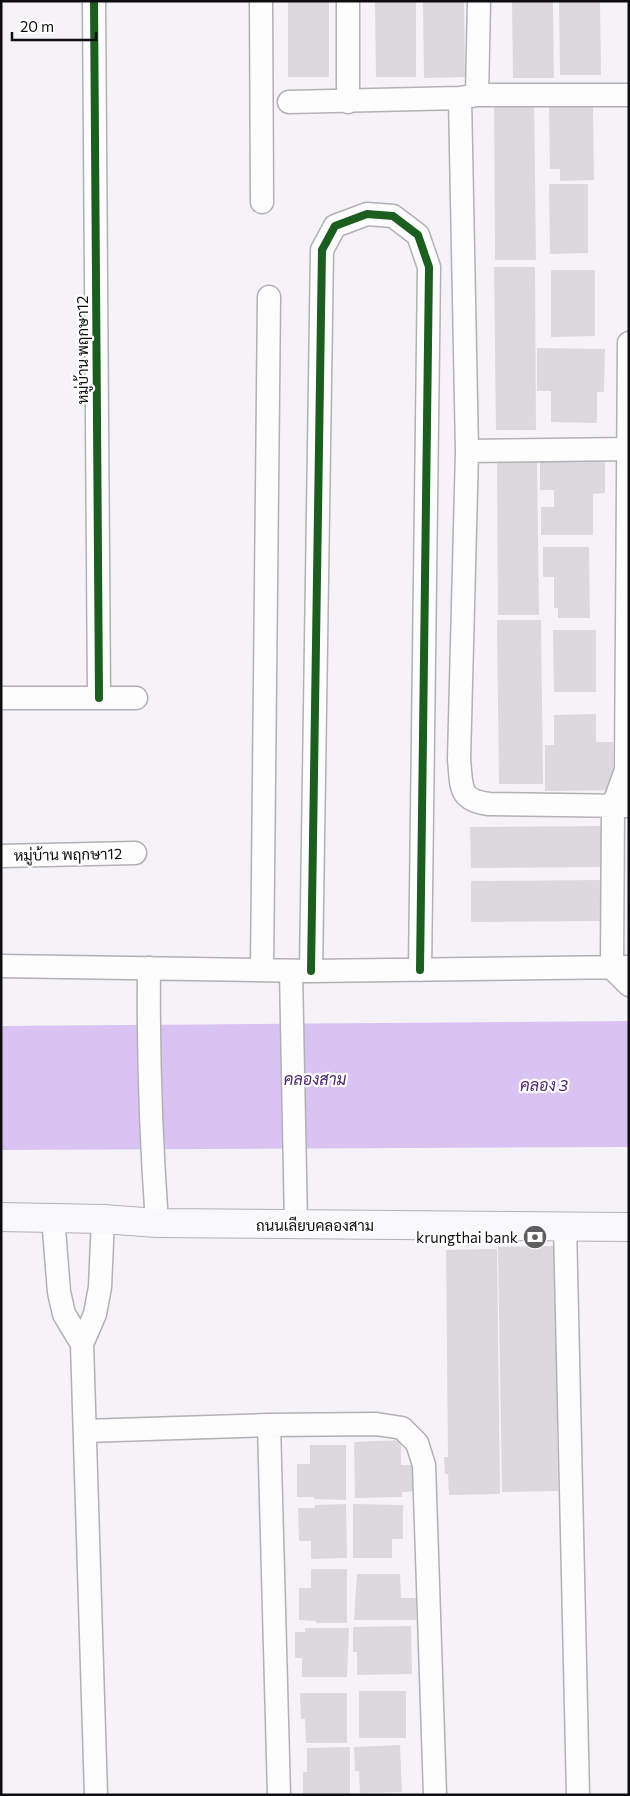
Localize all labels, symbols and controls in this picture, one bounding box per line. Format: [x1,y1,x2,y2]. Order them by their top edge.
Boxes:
scale bar [12,10,96,42]
text: 20 m [20,17,54,35]
street label: หมู่บ้าน พฤกษา12 [73,296,93,404]
street label: หมู่บ้าน พฤกษา12 [14,844,122,866]
water label: คลองสาม [284,1069,346,1088]
water label: คลอง 3 [520,1075,569,1094]
street label: ถนนเลียบคลองสาม [256,1216,374,1234]
bank icon: krungthai bank [522,1224,548,1250]
place label: krungthai bank [416,1228,518,1246]

